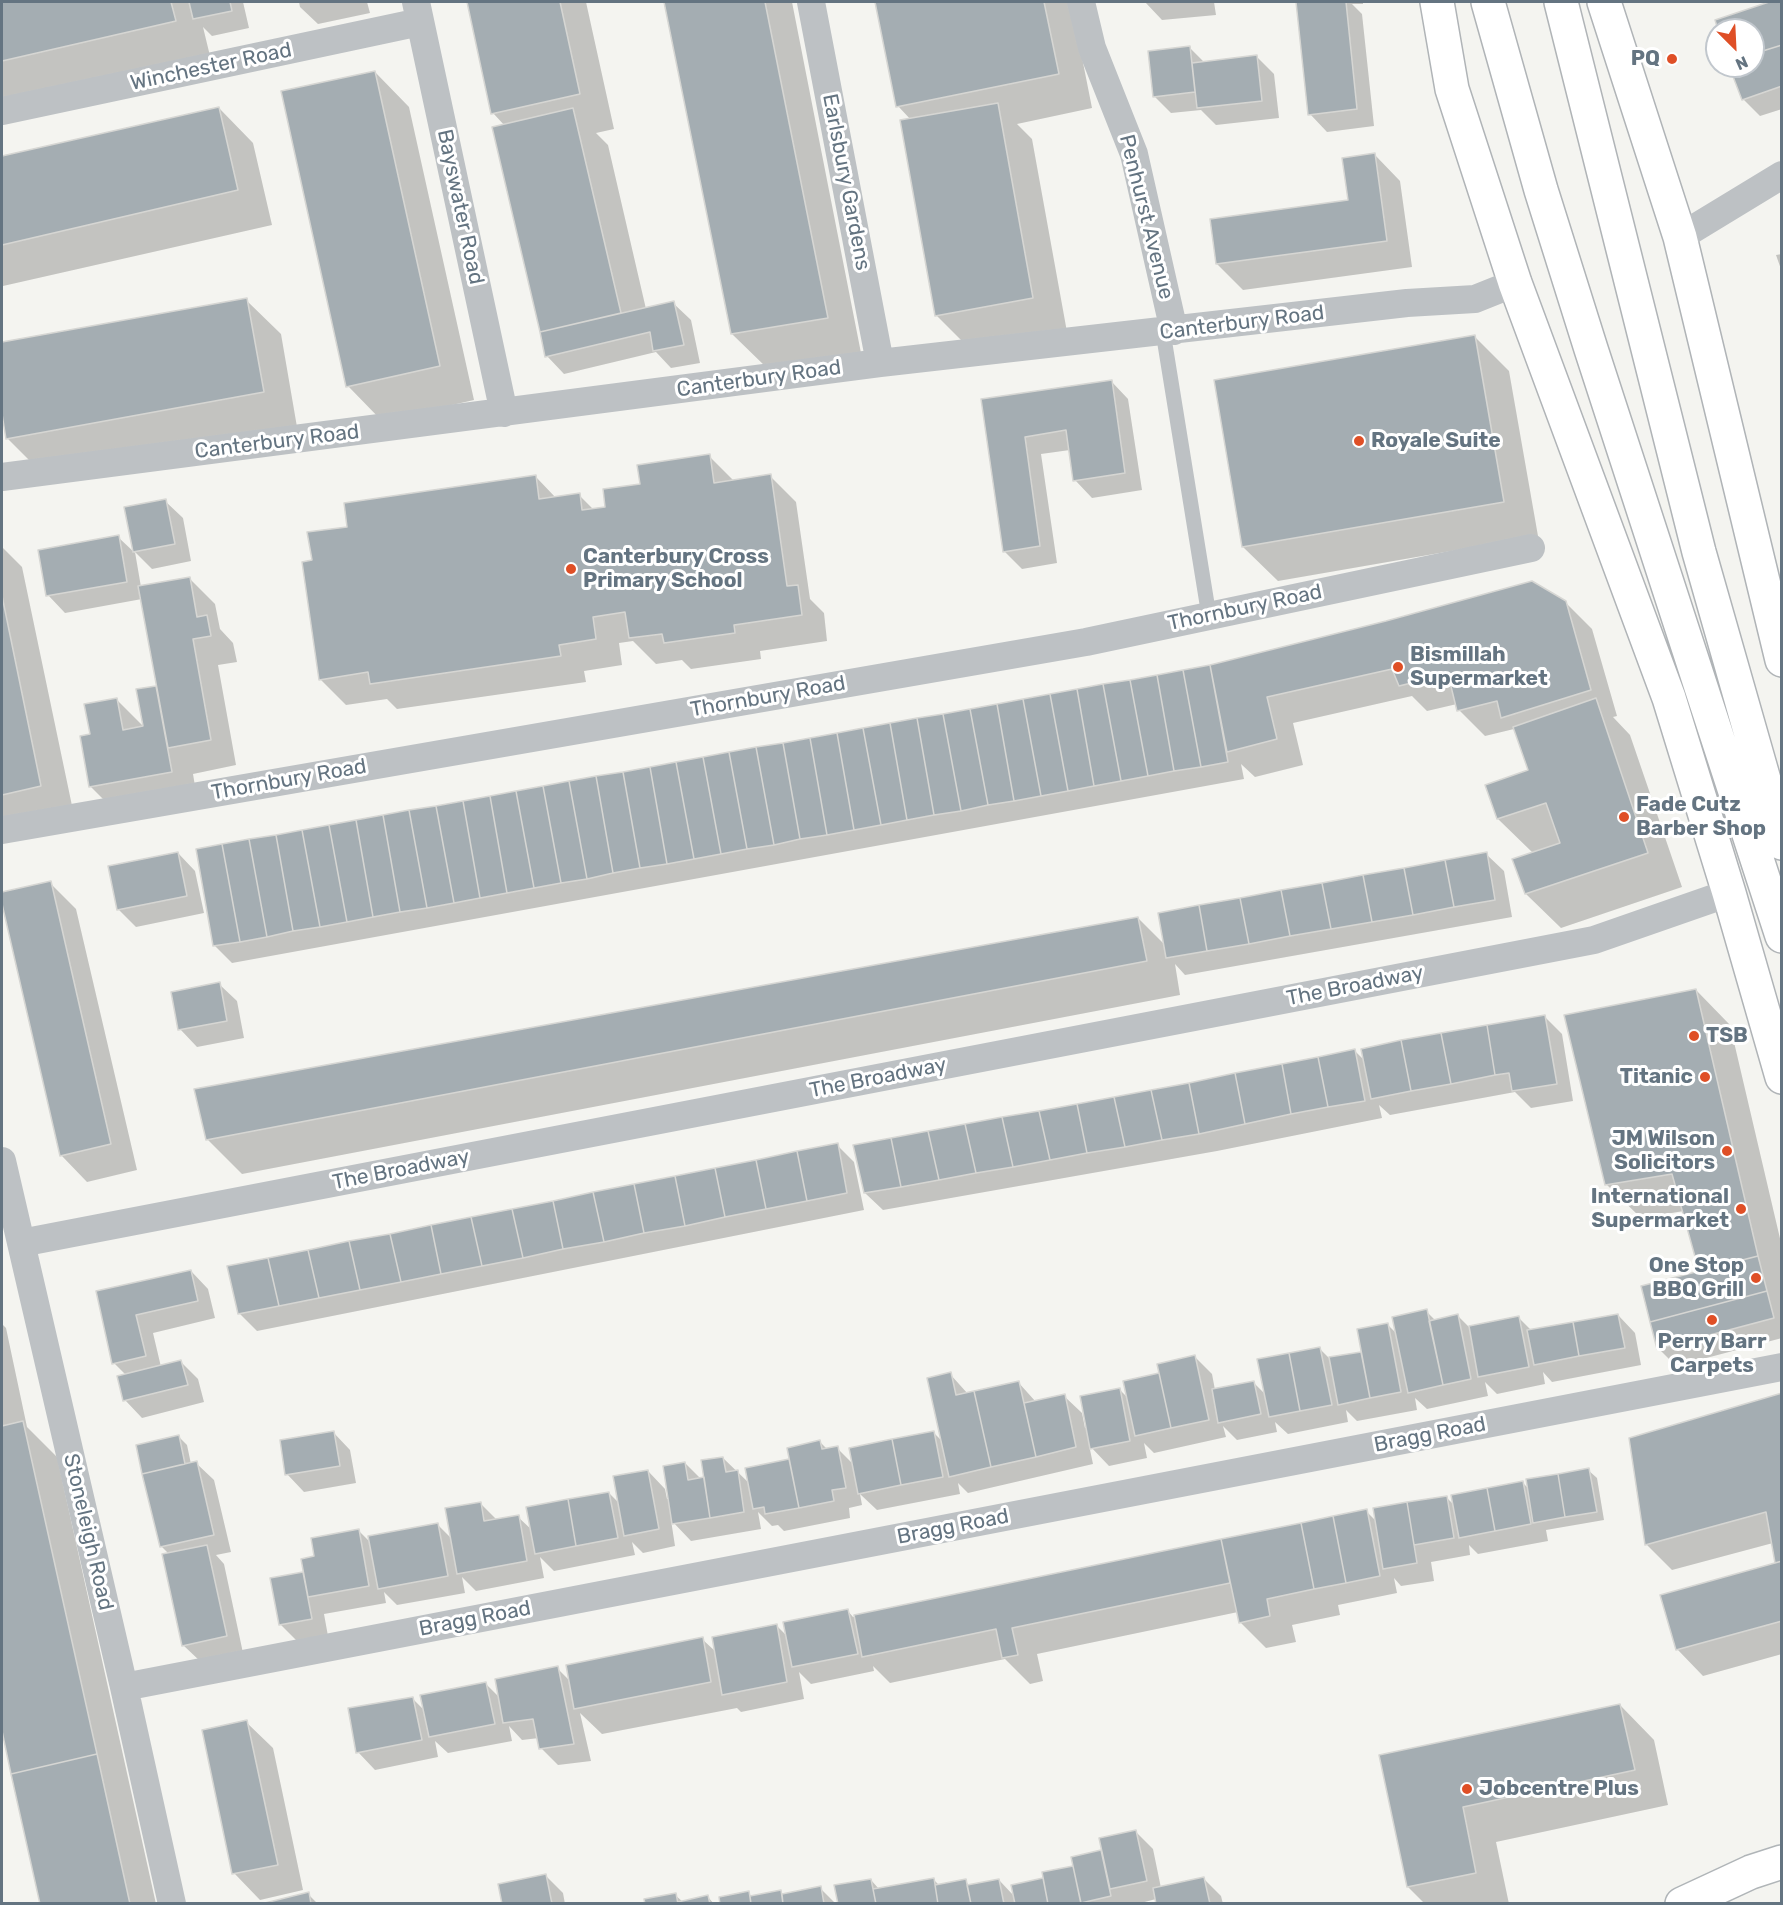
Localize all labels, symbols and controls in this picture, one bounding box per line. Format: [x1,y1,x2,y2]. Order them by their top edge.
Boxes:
north arrow [1705,18,1765,78]
street label: Winchester Road [128,38,294,96]
place label: PQ [1631,46,1660,72]
marker: PQ [1665,52,1679,66]
text: N [1733,52,1751,74]
street label: Earlsbury Gardens [817,92,875,272]
street label: Bayswater Road [431,127,489,287]
street label: Penhurst Avenue [1113,132,1179,302]
street label: Canterbury Road [1158,300,1326,346]
street label: Canterbury Road [675,355,843,403]
street label: Canterbury Road [193,419,361,465]
place label: Royale Suite [1371,428,1501,454]
marker: Royale Suite [1352,434,1366,448]
place label: Canterbury Cross Primary School [583,544,769,594]
marker: Canterbury Cross Primary School [564,562,578,576]
street label: Thornbury Road [1166,579,1324,637]
place label: Bismillah Supermarket [1410,642,1548,692]
marker: Bismillah Supermarket [1391,660,1405,674]
street label: Thornbury Road [689,671,847,723]
street label: Thornbury Road [210,754,368,806]
place label: Fade Cutz Barber Shop [1636,792,1766,842]
marker: Fade Cutz Barber Shop [1617,810,1631,824]
street label: The Broadway [1284,960,1426,1012]
place label: TSB [1706,1023,1748,1049]
marker: TSB [1687,1029,1701,1043]
street label: The Broadway [807,1052,949,1104]
place label: Titanic [1620,1064,1693,1090]
marker: Titanic [1698,1070,1712,1084]
place label: JM Wilson Solicitors [1612,1126,1715,1176]
street label: The Broadway [330,1144,472,1196]
marker: JM Wilson Solicitors [1720,1144,1734,1158]
place label: International Supermarket [1591,1184,1729,1234]
marker: International Supermarket [1734,1202,1748,1216]
place label: One Stop BBQ Grill [1649,1253,1744,1303]
marker: One Stop BBQ Grill [1749,1271,1763,1285]
marker: Perry Barr Carpets [1705,1313,1719,1327]
place label: Perry Barr Carpets [1658,1329,1766,1379]
street label: Bragg Road [1372,1412,1488,1458]
street label: Stoneleigh Road [58,1451,118,1613]
street label: Bragg Road [895,1504,1011,1550]
street label: Bragg Road [417,1596,533,1642]
place label: Jobcentre Plus [1479,1776,1639,1802]
marker: Jobcentre Plus [1460,1782,1474,1796]

